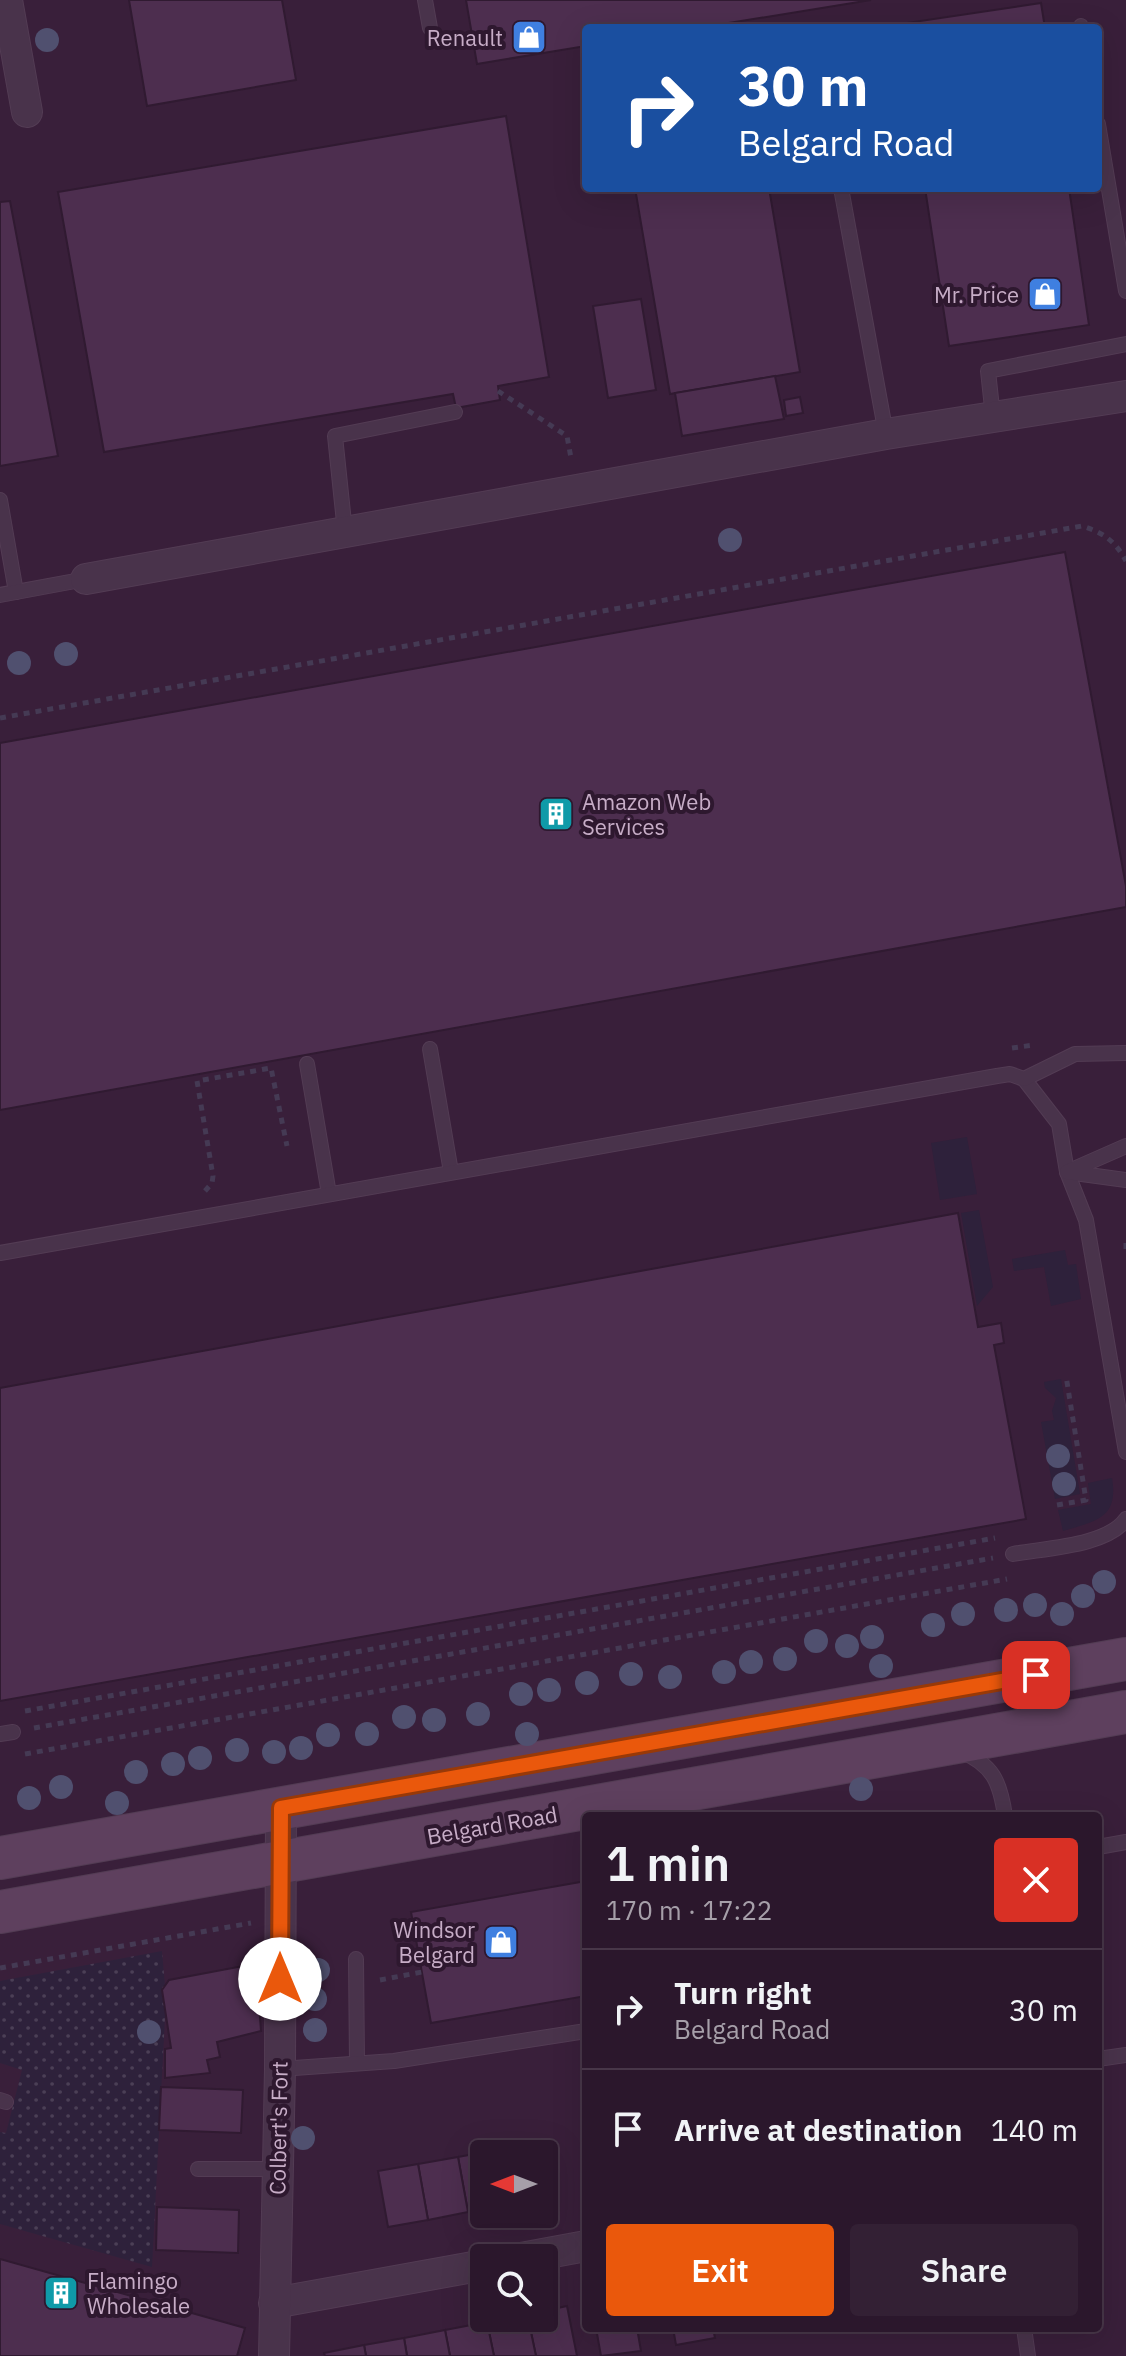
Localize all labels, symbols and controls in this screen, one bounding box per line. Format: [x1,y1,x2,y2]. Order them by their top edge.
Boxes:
shop icon: Renault [510,18,548,56]
place label: Renault [427,23,503,52]
text: 30 m [738,49,868,121]
icon: right [606,56,710,160]
text: Belgard Road [738,119,954,166]
shop icon: Mr. Price [1026,275,1064,313]
place label: Mr. Price [934,280,1019,309]
place label: Amazon Web Services [582,787,711,841]
building icon: Amazon Web Services [537,795,575,833]
pin [1002,1641,1070,1709]
icon: arrive [1014,1653,1058,1697]
street label: Belgard Road [424,1799,560,1851]
text: 1 min [606,1832,730,1894]
button: close [994,1838,1078,1922]
text: 170 m · 17:22 [606,1893,772,1927]
place label: Windsor Belgard [394,1915,475,1969]
shop icon: Windsor Belgard [482,1923,520,1961]
position arrow [238,1937,322,2021]
text: Turn right [674,1973,812,2012]
icon: right [606,1987,650,2031]
text: 30 m [1009,1990,1078,2029]
text: Belgard Road [674,2012,830,2046]
street label: Colbert's Fort [262,2061,294,2195]
icon: arrive [606,2107,650,2151]
text: Arrive at destination [674,2110,962,2149]
text: 140 m [991,2110,1078,2149]
north arrow [470,2140,558,2228]
map controls [470,2140,558,2332]
button: Exit [606,2224,834,2316]
button: Share [850,2224,1078,2316]
button: search [470,2244,558,2332]
place label: Flamingo Wholesale [87,2266,190,2320]
building icon: Flamingo Wholesale [42,2274,80,2312]

